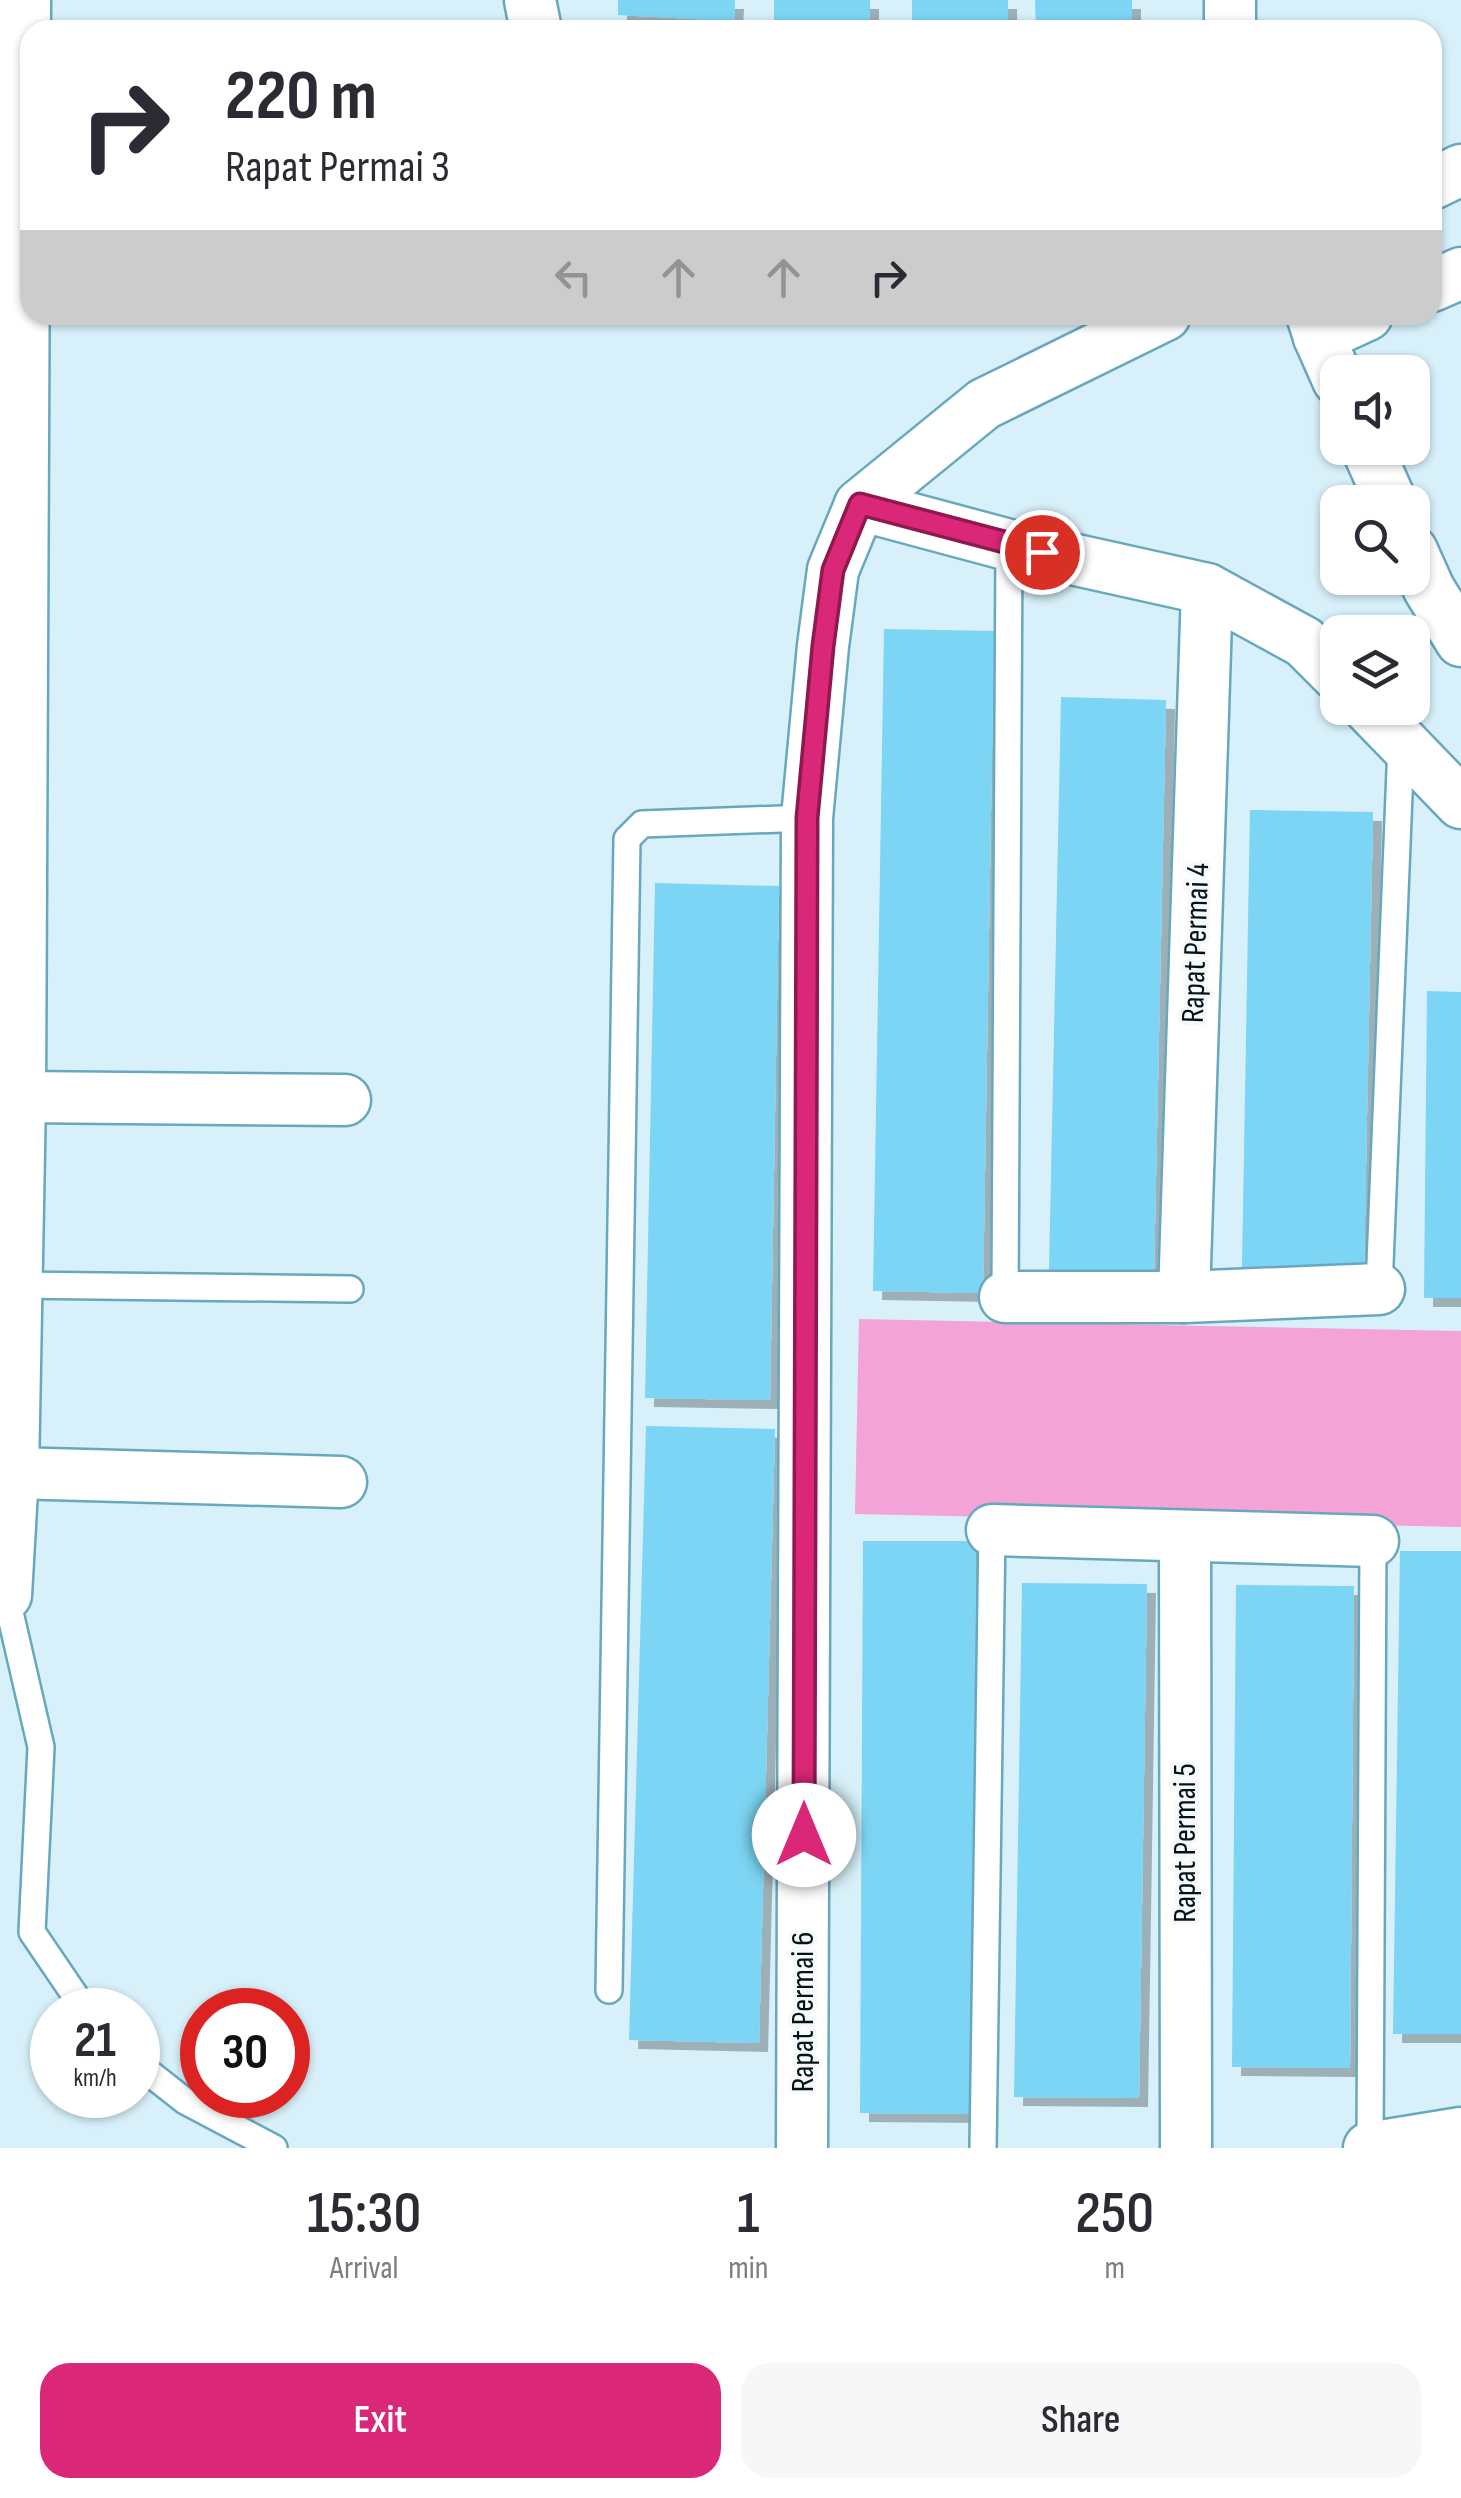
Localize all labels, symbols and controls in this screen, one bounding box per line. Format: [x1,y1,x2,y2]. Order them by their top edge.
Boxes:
text: 220 m [225,55,377,139]
icon: right [60,60,190,190]
text: Rapat Permai 3 [225,140,450,195]
icon: left [546,250,601,305]
icon: ahead [651,250,706,305]
icon: ahead [756,250,811,305]
icon: right [861,250,916,305]
map controls [1320,355,1430,725]
button: sound [1320,355,1430,465]
button: search [1320,485,1430,595]
pin [1000,510,1085,595]
icon: arrive [1015,525,1070,580]
button: layers [1320,615,1430,725]
street label: Rapat Permai 4 [1174,862,1218,1024]
street label: Rapat Permai 5 [1166,1763,1205,1923]
position arrow [752,1783,856,1887]
street label: Rapat Permai 6 [784,1932,823,2092]
speed limit sign: 30 [180,1988,310,2118]
text: 21 [74,2011,116,2071]
text: km/h [73,2063,117,2094]
text: 15:30 [307,2178,421,2250]
text: 1 [737,2178,760,2250]
text: 250 [1075,2178,1154,2250]
text: Arrival [330,2249,399,2288]
text: min [728,2249,768,2288]
text: m [1104,2249,1125,2288]
button: Exit [40,2363,721,2478]
button: Share [741,2363,1421,2478]

